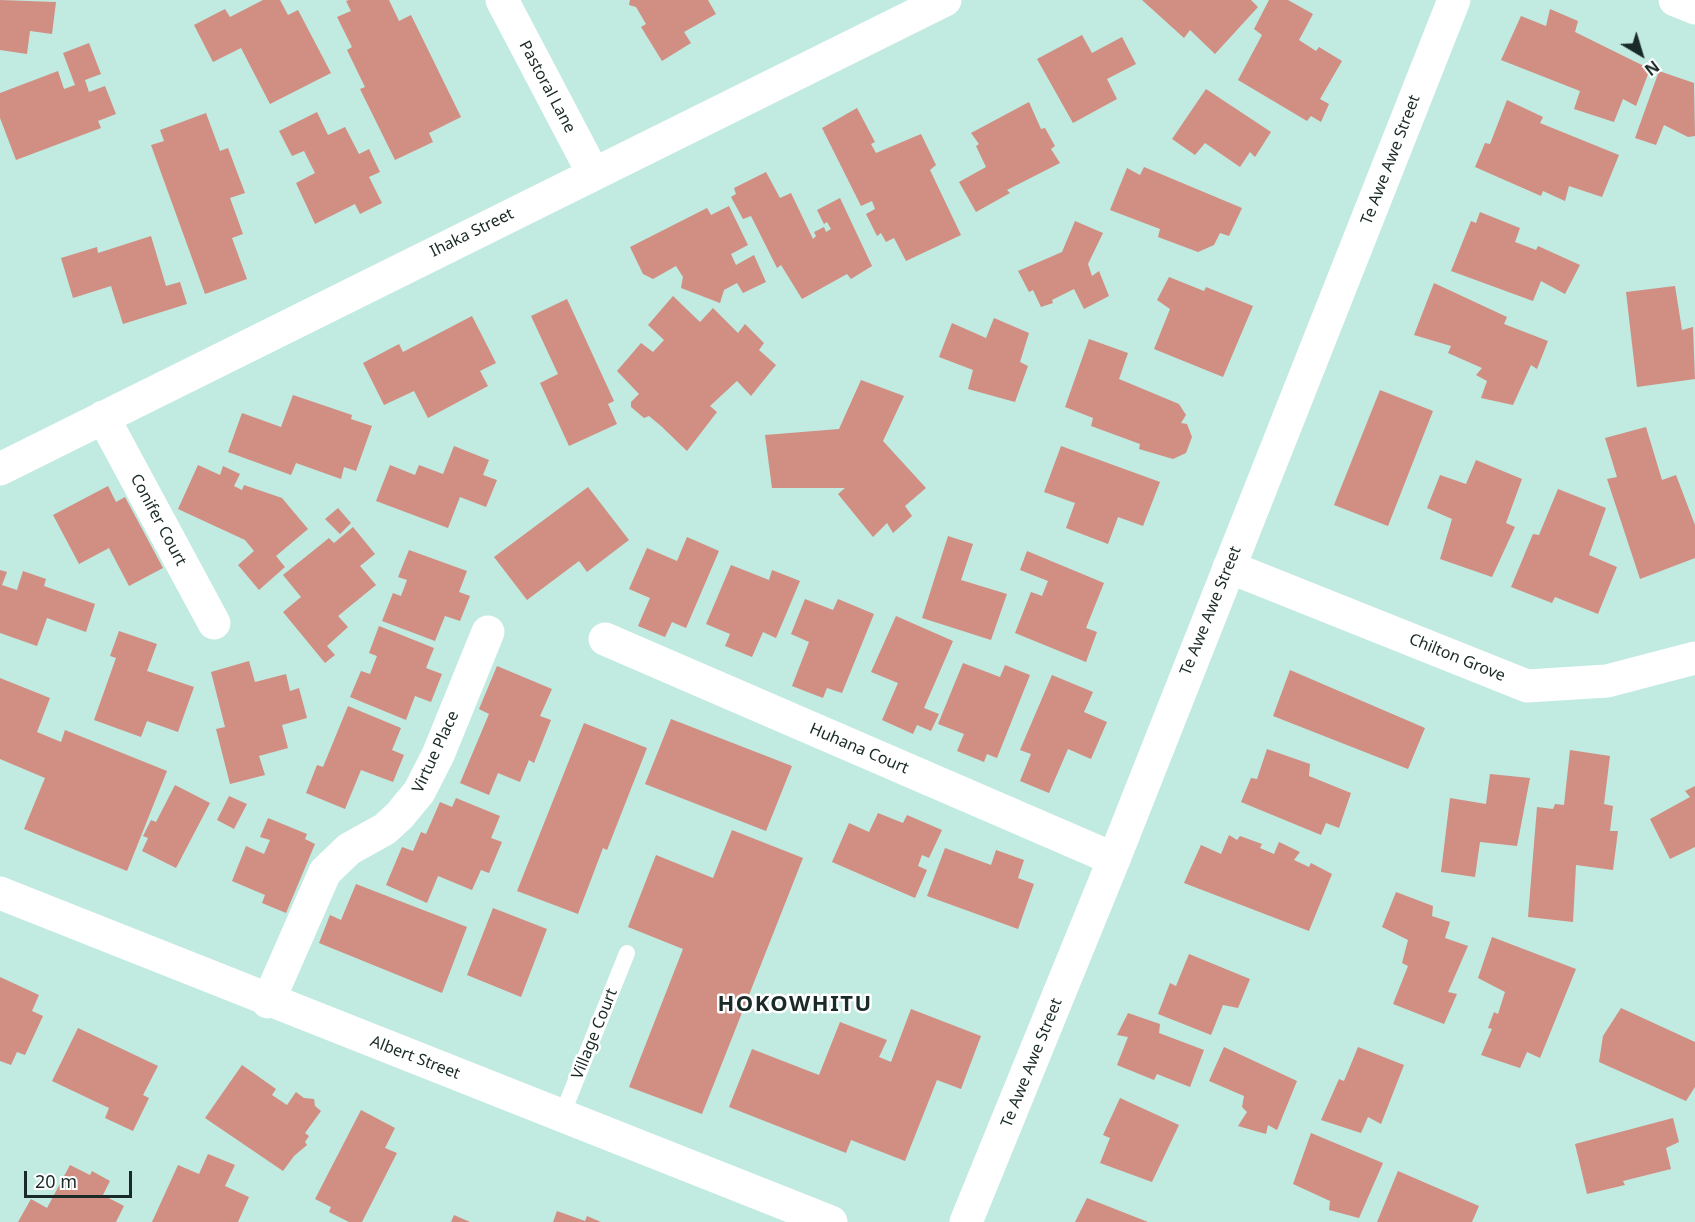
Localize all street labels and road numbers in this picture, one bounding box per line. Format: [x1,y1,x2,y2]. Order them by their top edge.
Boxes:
street label: Pastoral Lane [515,38,579,136]
street label: Te Awe Awe Street [1357,92,1425,228]
street label: Ihaka Street [427,205,517,261]
street label: Conifer Court [126,471,190,569]
street label: Te Awe Awe Street [1176,544,1246,678]
street label: Chilton Grove [1406,630,1508,686]
street label: Virtue Place [409,708,463,796]
street label: Huhana Court [807,720,911,778]
street label: Village Court [568,986,622,1082]
street label: Te Awe Awe Street [997,996,1067,1130]
street label: Albert Street [367,1032,463,1084]

